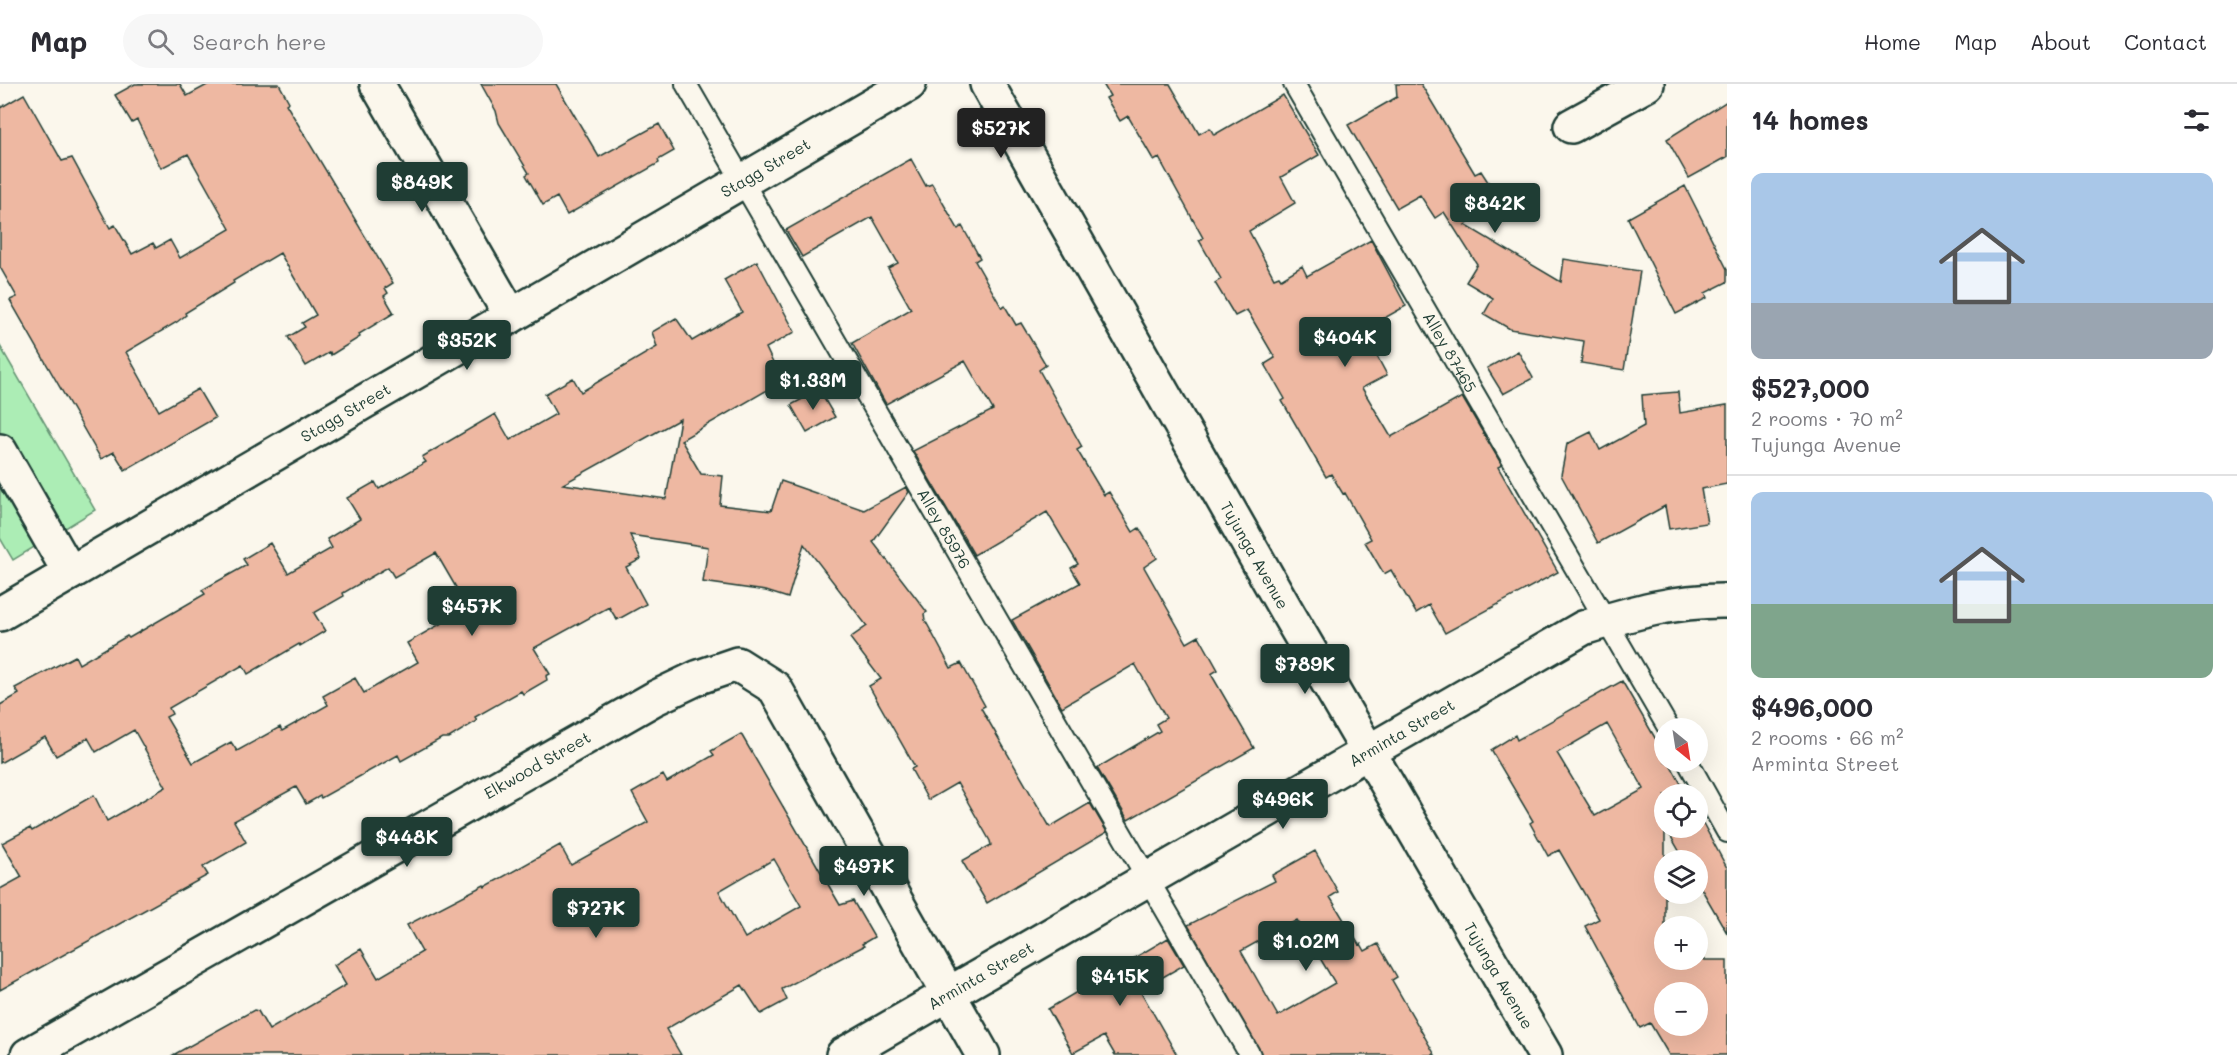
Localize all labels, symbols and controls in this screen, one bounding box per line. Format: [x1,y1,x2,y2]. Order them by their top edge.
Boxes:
search box [123,14,543,68]
text: Map [30,23,87,59]
icon: search [144,25,177,58]
text: Search here [192,27,326,56]
text: Home [1864,28,1921,55]
text: Map [1954,28,1997,55]
text: About [2030,28,2091,55]
text: Contact [2124,28,2207,55]
text: 14 homes [1751,103,1869,137]
icon: filters [2180,104,2213,137]
pin: $527K [959,108,1043,159]
text: $527K [971,114,1031,140]
street label: Stagg Street [716,133,814,202]
pin: $849K [380,162,464,213]
text: $849K [391,168,453,194]
pin: $842K [1453,183,1537,234]
text: $842K [1464,189,1526,215]
icon: home [1928,212,2036,320]
street label: Alley 87465 [1419,308,1482,396]
pin: $404K [1303,317,1387,368]
pin: $352K [425,320,509,371]
text: $404K [1313,323,1377,349]
text: $352K [437,326,497,352]
pin: $1.33M [764,360,862,411]
text: $1.33M [779,366,847,392]
text: $527,000 [1751,371,1869,405]
street label: Stagg Street [297,378,394,447]
text: 2 rooms · 70 m² [1751,405,1903,431]
text: Tujunga Avenue [1751,431,1901,457]
street label: Alley 85976 [913,484,976,572]
street label: Tujunga Avenue [1216,497,1294,613]
icon: home [1928,531,2036,639]
pin: $457K [430,586,514,637]
text: $457K [441,592,503,618]
pin: $789K [1263,644,1347,695]
text: $789K [1274,650,1336,676]
text: $496,000 [1751,690,1873,724]
street label: Arminta Street [1345,693,1458,771]
north arrow [1654,718,1708,772]
map controls [1654,718,1708,1036]
text: 2 rooms · 66 m² [1751,724,1904,750]
street label: Elkwood Street [480,726,594,803]
text: Arminta Street [1751,750,1899,776]
pin: $496K [1241,779,1325,830]
button: locate [1654,784,1708,838]
text: $496K [1252,785,1314,811]
pin: $448K [365,817,449,868]
text: $448K [375,823,439,849]
pin: $497K [822,846,906,897]
button: layers [1654,850,1708,904]
text: $497K [833,852,895,878]
pin: $727K [554,888,638,939]
text: $727K [567,894,625,920]
button: + [1654,916,1708,970]
street label: Tujunga Avenue [1460,918,1539,1033]
pin: $1.02M [1257,921,1355,972]
text: $1.02M [1272,927,1340,953]
street label: Arminta Street [924,936,1037,1014]
pin: $415K [1078,956,1162,1007]
text: $415K [1091,962,1149,988]
button: − [1654,982,1708,1036]

